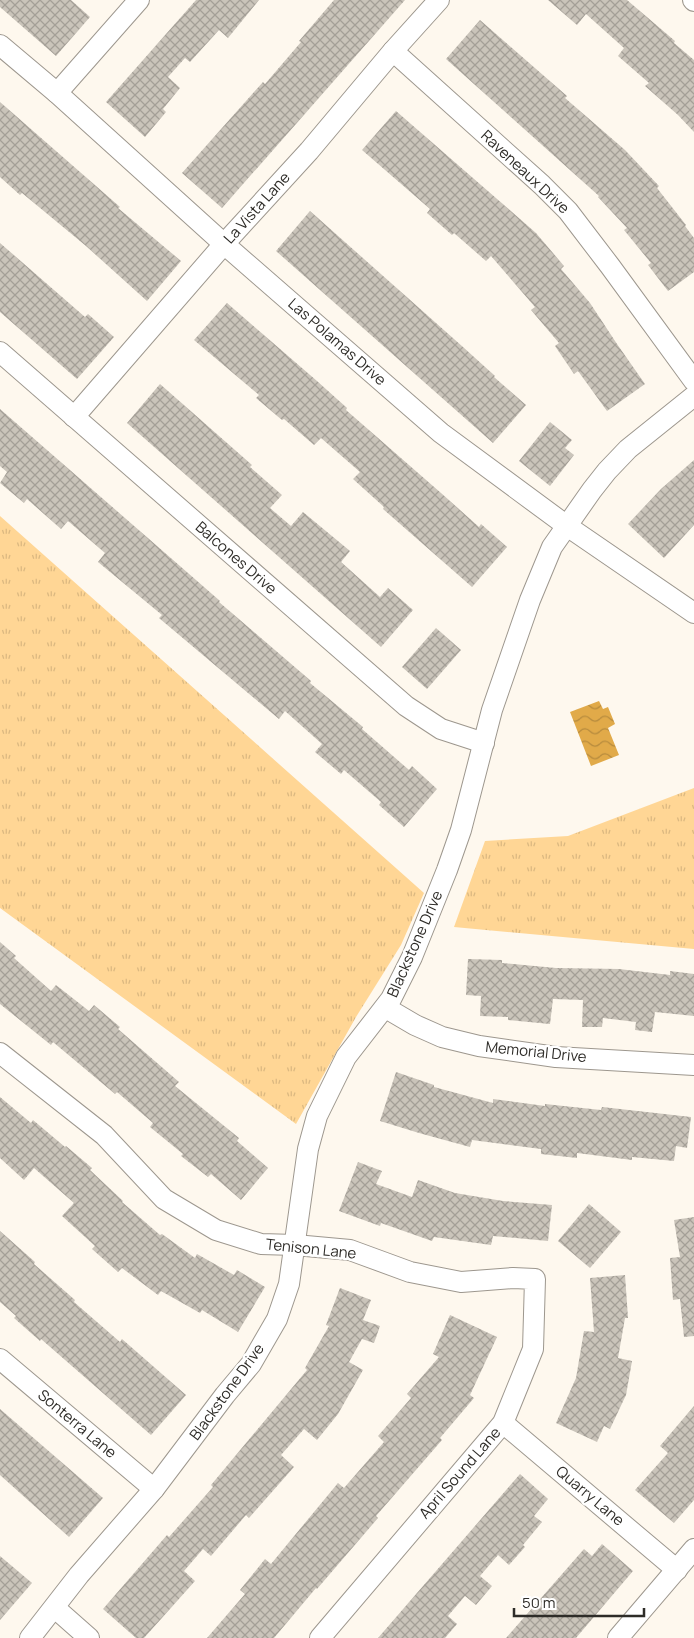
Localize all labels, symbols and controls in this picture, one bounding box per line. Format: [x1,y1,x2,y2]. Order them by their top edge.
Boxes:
street label: Raveneaux Drive [476,125,574,218]
street label: La Vista Lane [219,167,295,248]
street label: Las Polamas Drive [284,293,391,390]
street label: Balcones Drive [191,516,282,599]
street label: Blackstone Drive [382,887,448,1000]
street label: Memorial Drive [484,1036,588,1067]
street label: Tenison Lane [265,1233,358,1264]
street label: Blackstone Drive [184,1339,269,1444]
street label: Sonterra Lane [33,1384,121,1463]
street label: April Sound Lane [414,1422,505,1523]
street label: Quarry Lane [552,1461,629,1531]
scale bar [514,1586,644,1618]
text: 50 m [522,1592,556,1613]

